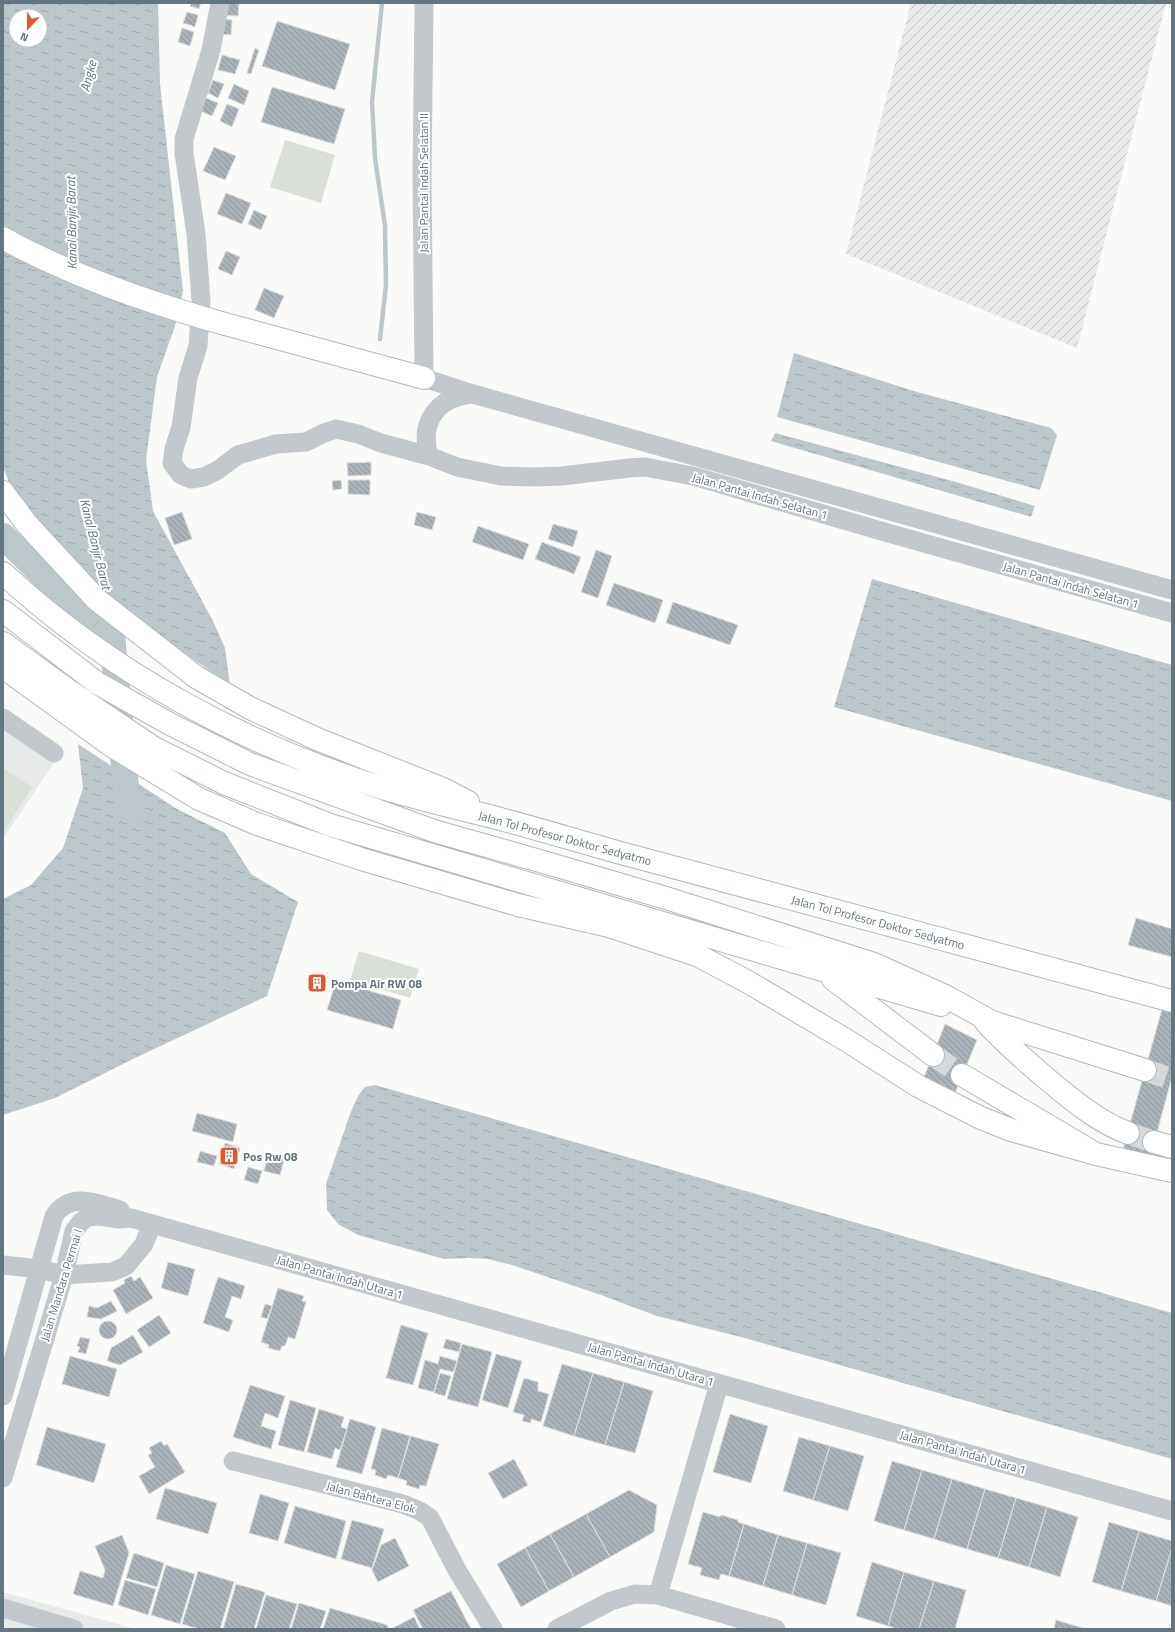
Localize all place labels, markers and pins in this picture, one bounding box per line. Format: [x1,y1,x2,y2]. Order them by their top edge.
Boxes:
building icon: Pompa Air RW 08 [306,972,328,994]
place label: Pompa Air RW 08 [331,974,422,993]
building icon: Pos Rw 08 [218,1145,240,1167]
place label: Pos Rw 08 [243,1147,298,1166]

